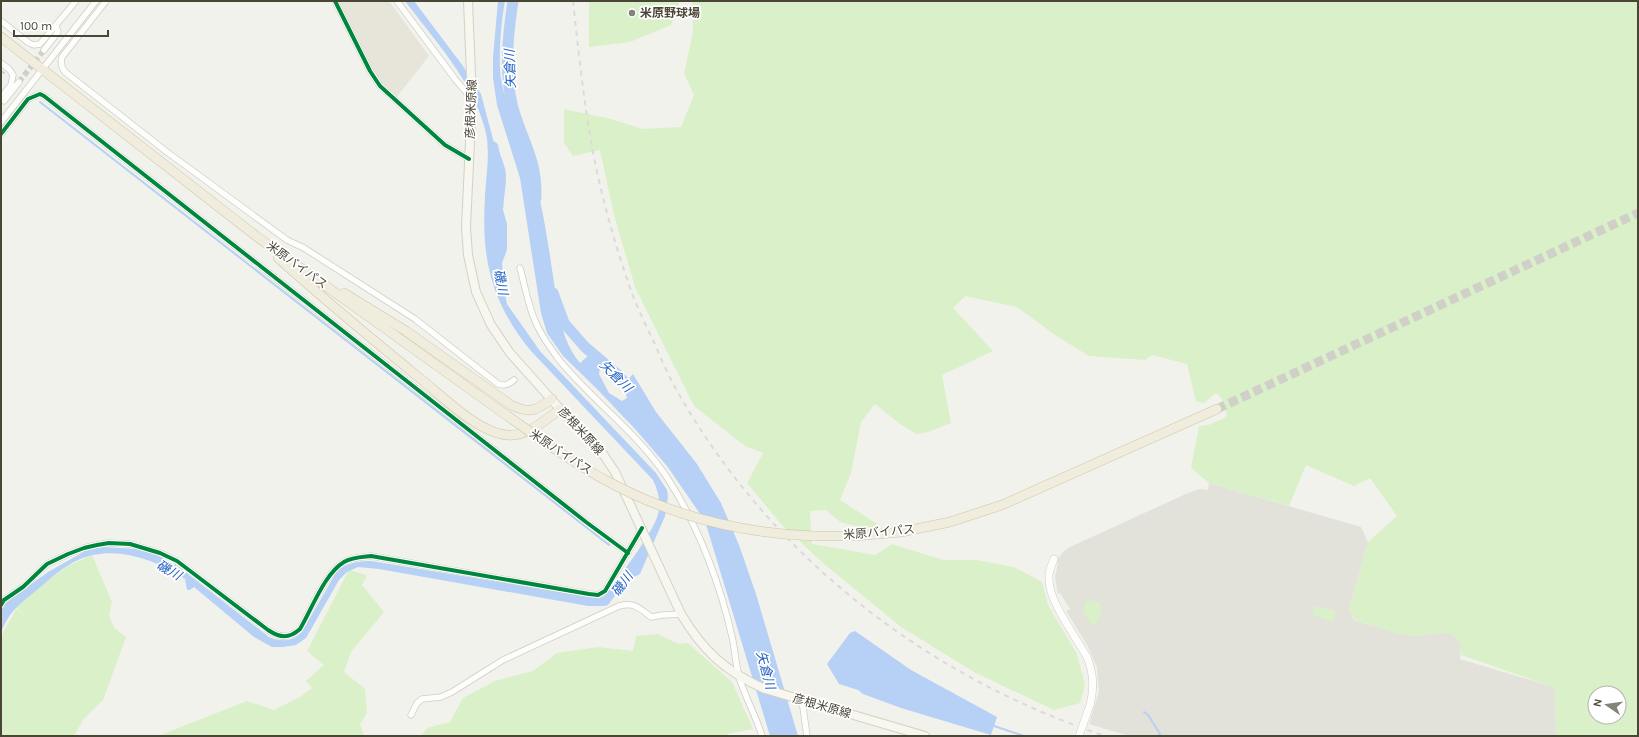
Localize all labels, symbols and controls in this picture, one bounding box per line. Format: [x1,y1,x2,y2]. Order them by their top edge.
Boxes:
place label: 米原野球場 [640,6,700,20]
marker: 米原野球場 [627,8,637,18]
scale bar [14,12,108,38]
text: 100 m [20,19,52,33]
water label: 矢倉川 [502,47,518,89]
street label: 彦根米原線 [463,79,479,139]
street label: 米原バイパス [264,238,330,292]
water label: 磯川 [491,268,511,298]
water label: 矢倉川 [597,357,637,397]
street label: 彦根米原線 [555,404,607,458]
street label: 米原バイパス [527,427,595,477]
street label: 米原バイパス [843,522,915,542]
water label: 磯川 [154,557,186,584]
water label: 磯川 [608,567,637,599]
water label: 矢倉川 [754,649,779,693]
north arrow [1587,685,1627,725]
street label: 彦根米原線 [791,691,853,721]
text: N [1591,698,1605,708]

